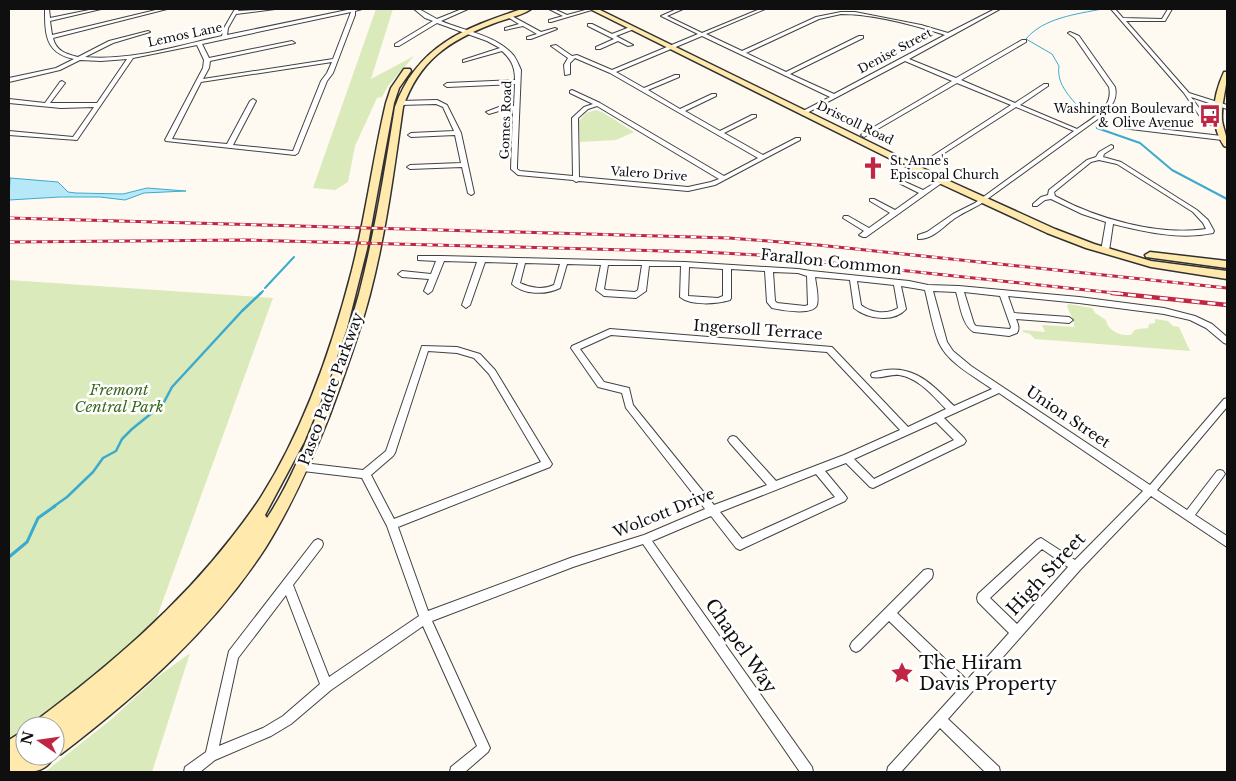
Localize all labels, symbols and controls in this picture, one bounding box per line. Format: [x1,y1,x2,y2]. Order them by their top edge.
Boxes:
street label: Lemos Lane [146,19,224,50]
street label: Denise Street [855,25,935,76]
street label: Gomes Road [497,80,514,160]
street label: Driscoll Road [814,98,896,148]
place label: Washington Boulevard & Olive Avenue [1053,101,1194,130]
bus stop icon: Washington Boulevard & Olive Avenue [1197,103,1223,129]
place label: St. Anne's Episcopal Church [890,153,999,182]
church icon: St. Anne's Episcopal Church [860,155,886,181]
street label: Valero Drive [609,163,688,184]
street label: Farallon Common [760,245,902,278]
street label: Paseo Padre Parkway [294,309,367,468]
street label: Ingersoll Terrace [693,315,823,344]
park label: Fremont Central Park [75,380,163,416]
street label: Union Street [1023,381,1114,452]
street label: Wolcott Drive [609,484,717,542]
street label: High Street [1002,528,1090,620]
street label: Chapel Way [700,595,782,698]
place label: The Hiram Davis Property [919,652,1057,695]
place icon: The Hiram Davis Property [889,660,915,686]
north arrow [15,716,65,766]
text: N [17,730,38,747]

